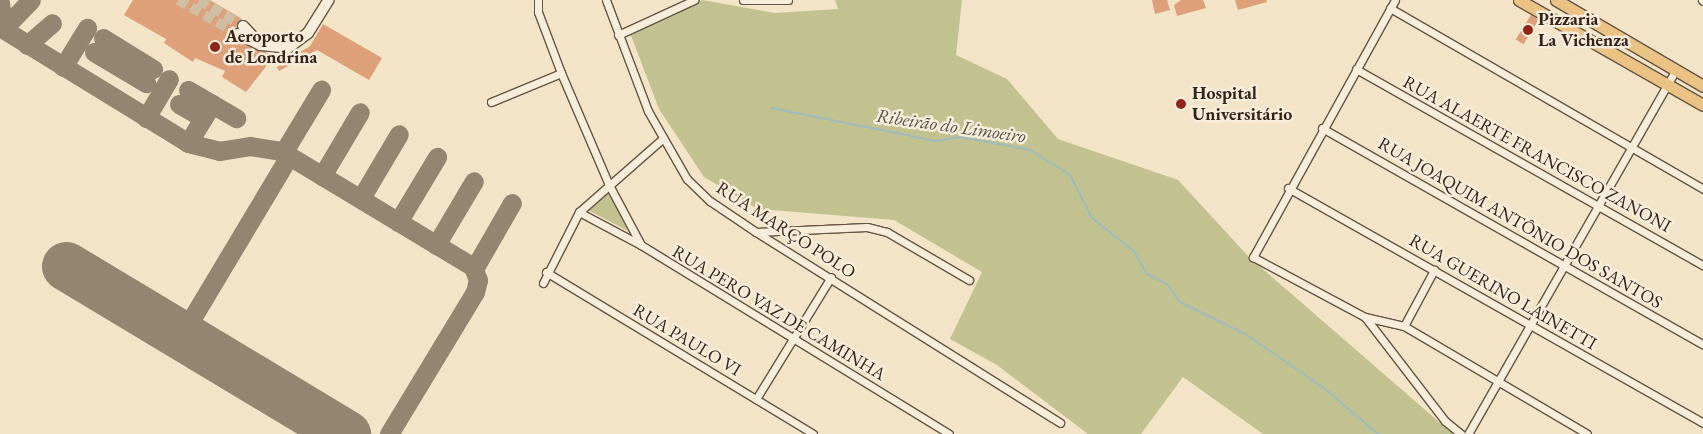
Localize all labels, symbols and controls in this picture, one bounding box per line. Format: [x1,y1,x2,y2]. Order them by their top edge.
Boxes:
place label: Pizzaria La Vichenza [1538,9,1629,52]
marker: Pizzaria La Vichenza [1522,24,1534,36]
place label: Aeroporto de Londrina [225,26,317,68]
marker: Aeroporto de Londrina [209,41,221,53]
street label: RUA ALAERTE FRANCISCO ZANONI [1399,71,1675,237]
place label: Hospital Universitário [1192,83,1292,126]
marker: Hospital Universitário [1174,97,1188,111]
water label: Ribeirão do Limoeiro [875,104,1027,148]
street label: RUA JOAQUIM ANTÔNIO DOS SANTOS [1374,133,1666,313]
street label: RUA MARÇO POLO [712,177,860,283]
street label: RUA GUERINO LAINETTI [1405,229,1601,355]
street label: RUA PERO VAZ DE CAMINHA [668,241,890,385]
street label: RUA PAULO VI [629,299,745,381]

